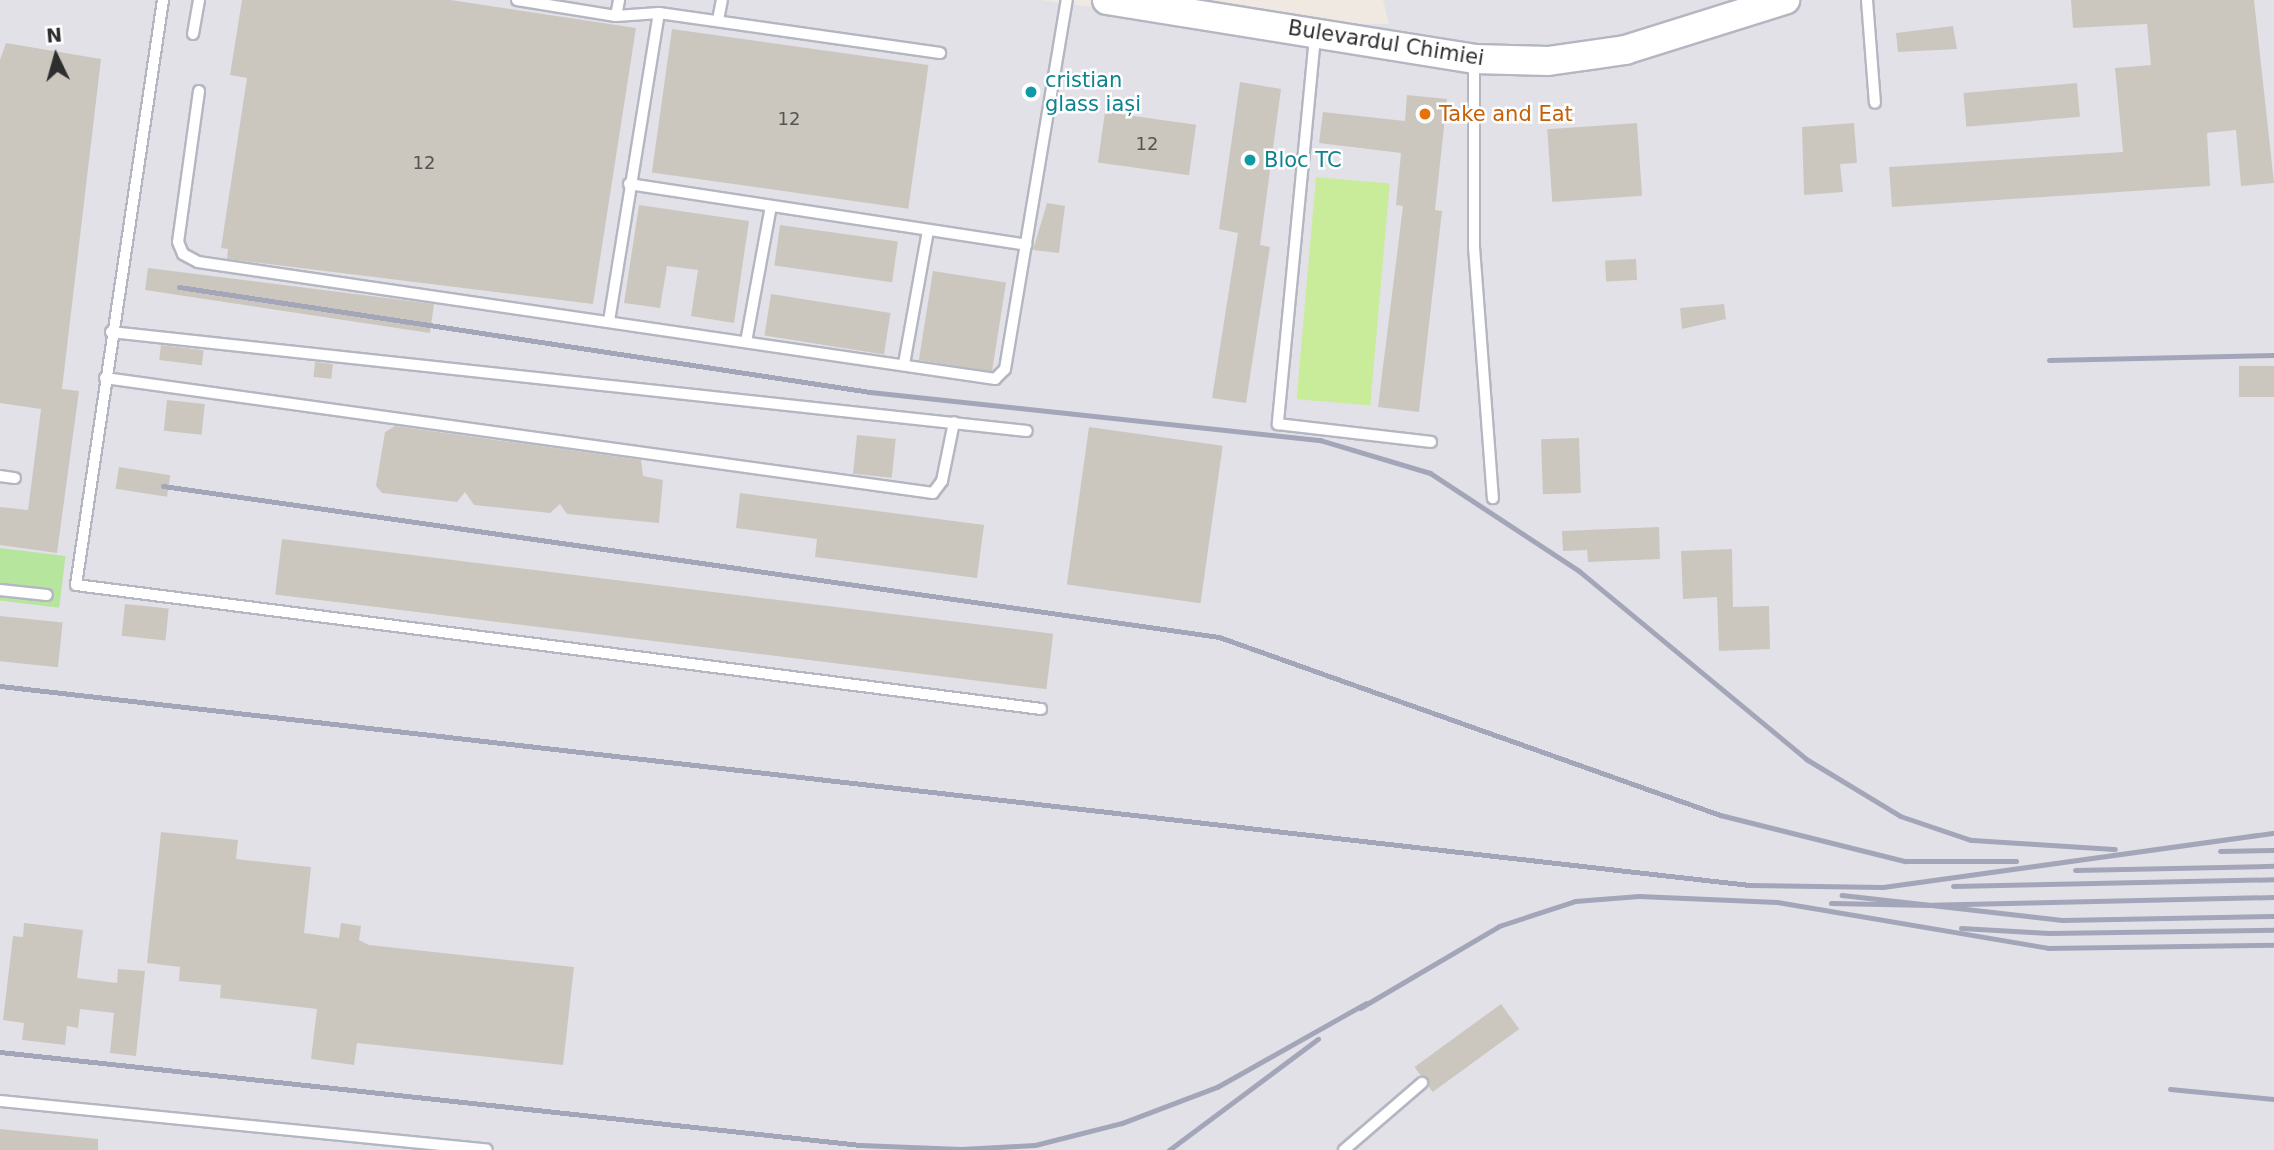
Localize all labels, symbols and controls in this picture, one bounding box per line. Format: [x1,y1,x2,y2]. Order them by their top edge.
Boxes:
street label: Bulevardul Chimiei [1286,15,1486,71]
north arrow [21,21,91,91]
text: N [45,23,63,47]
place label: cristian glass iași [1045,67,1141,117]
marker: cristian glass iași [1023,84,1039,100]
place label: Take and Eat [1439,101,1573,127]
marker: Take and Eat [1417,106,1433,122]
house number: 12 [778,108,800,130]
house number: 12 [1136,133,1158,155]
place label: Bloc TC [1264,147,1342,173]
house number: 12 [413,152,435,174]
marker: Bloc TC [1242,152,1258,168]

